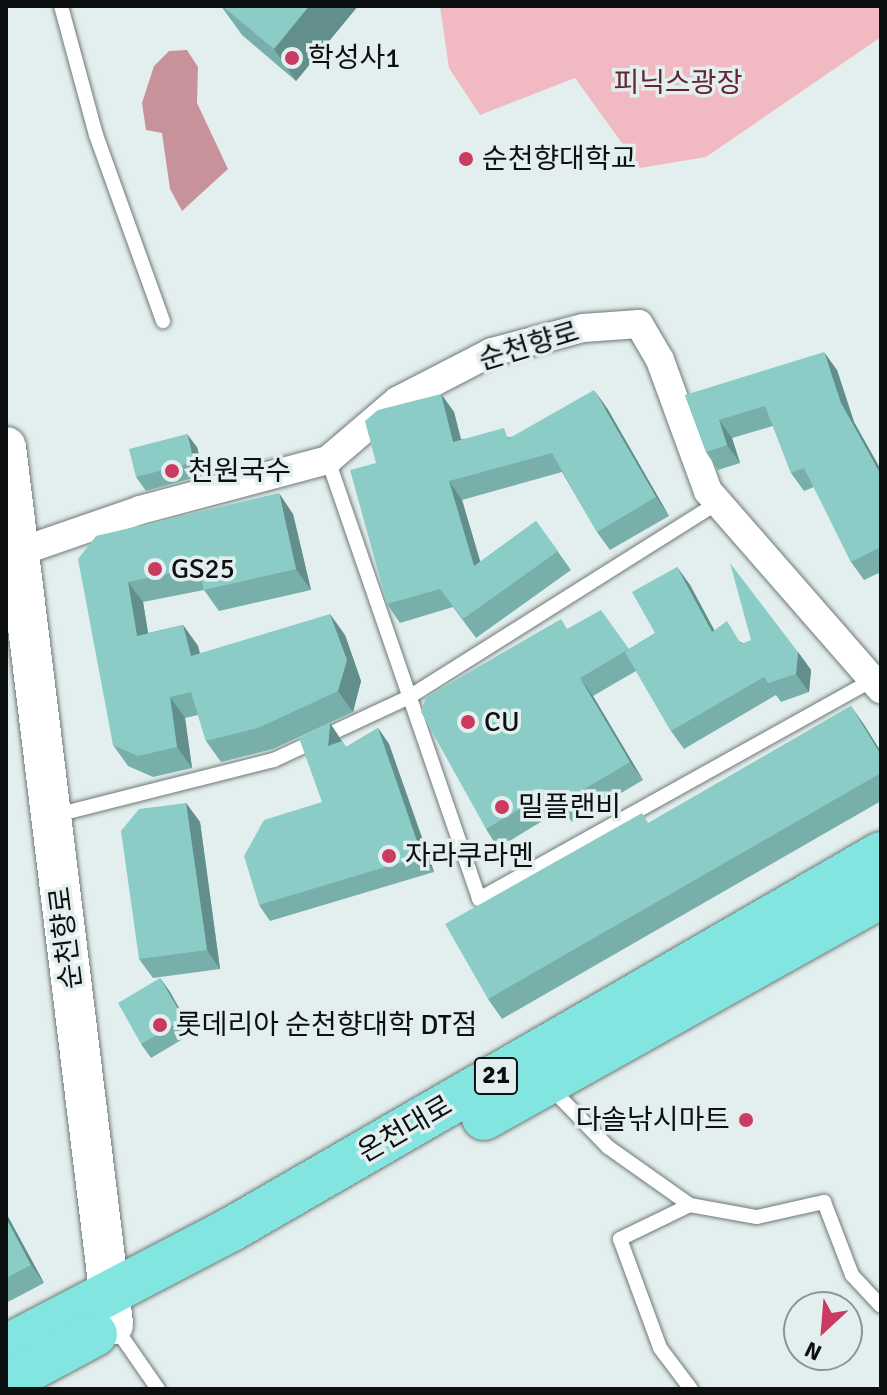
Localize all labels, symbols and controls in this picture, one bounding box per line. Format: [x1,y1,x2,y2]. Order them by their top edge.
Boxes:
place label: 학성사1 [308,41,400,75]
marker: 학성사1 [283,49,301,67]
park label: 피닉스광장 [614,66,742,100]
place label: 순천향대학교 [482,142,637,176]
marker: 순천향대학교 [457,150,475,168]
street label: 순천향로 [475,315,583,377]
place label: 천원국수 [188,454,291,488]
marker: 천원국수 [163,462,181,480]
place label: GS25 [171,552,235,586]
marker: GS25 [146,560,164,578]
place label: CU [484,705,520,739]
marker: CU [459,713,477,731]
place label: 밀플랜비 [518,790,621,824]
marker: 밀플랜비 [493,798,511,816]
place label: 자라쿠라멘 [405,839,534,873]
marker: 자라쿠라멘 [380,847,398,865]
street label: 순천향로 [43,885,89,991]
place label: 롯데리아 순천향대학 DT점 [176,1008,477,1042]
marker: 롯데리아 순천향대학 DT점 [151,1016,169,1034]
road number: 21 [472,1054,520,1098]
street label: 온천대로 [352,1089,458,1169]
place label: 다솔낚시마트 [575,1103,730,1137]
marker: 다솔낚시마트 [737,1111,755,1129]
north arrow [783,1291,863,1371]
text: N [800,1336,826,1367]

